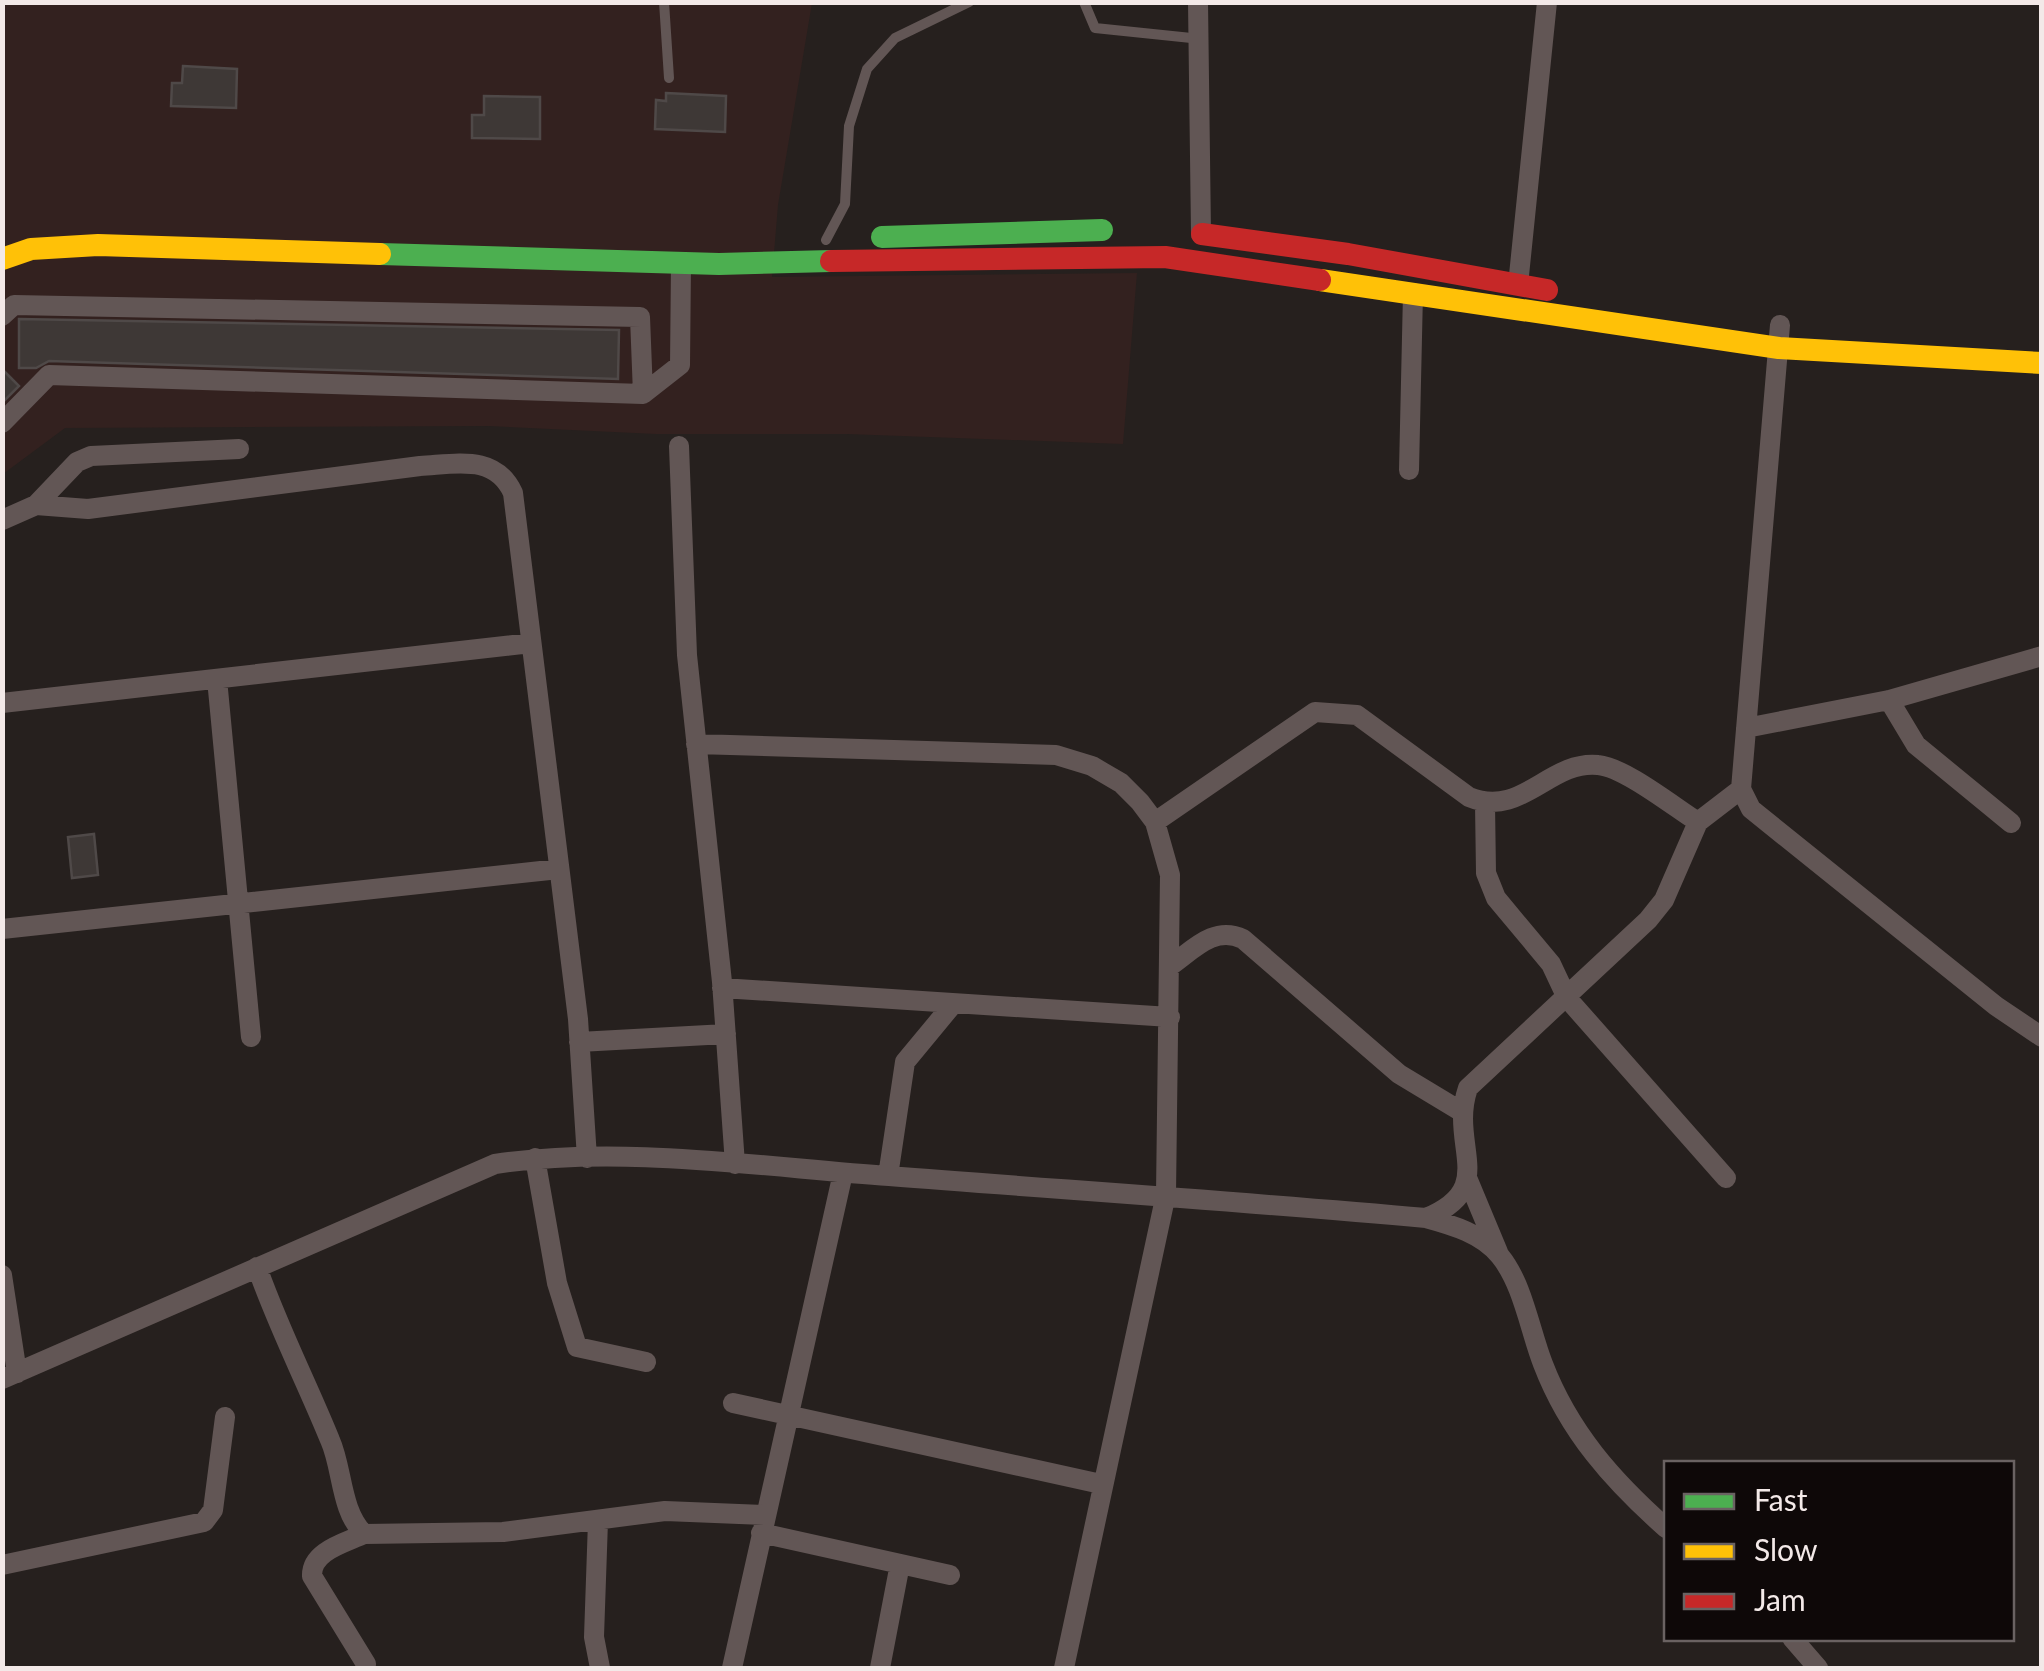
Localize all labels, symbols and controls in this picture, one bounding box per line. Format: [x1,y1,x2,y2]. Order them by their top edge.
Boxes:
legend [1664,1461,2014,1641]
text: Fast [1754,1481,1808,1517]
text: Slow [1754,1531,1818,1567]
text: Jam [1754,1581,1806,1617]

